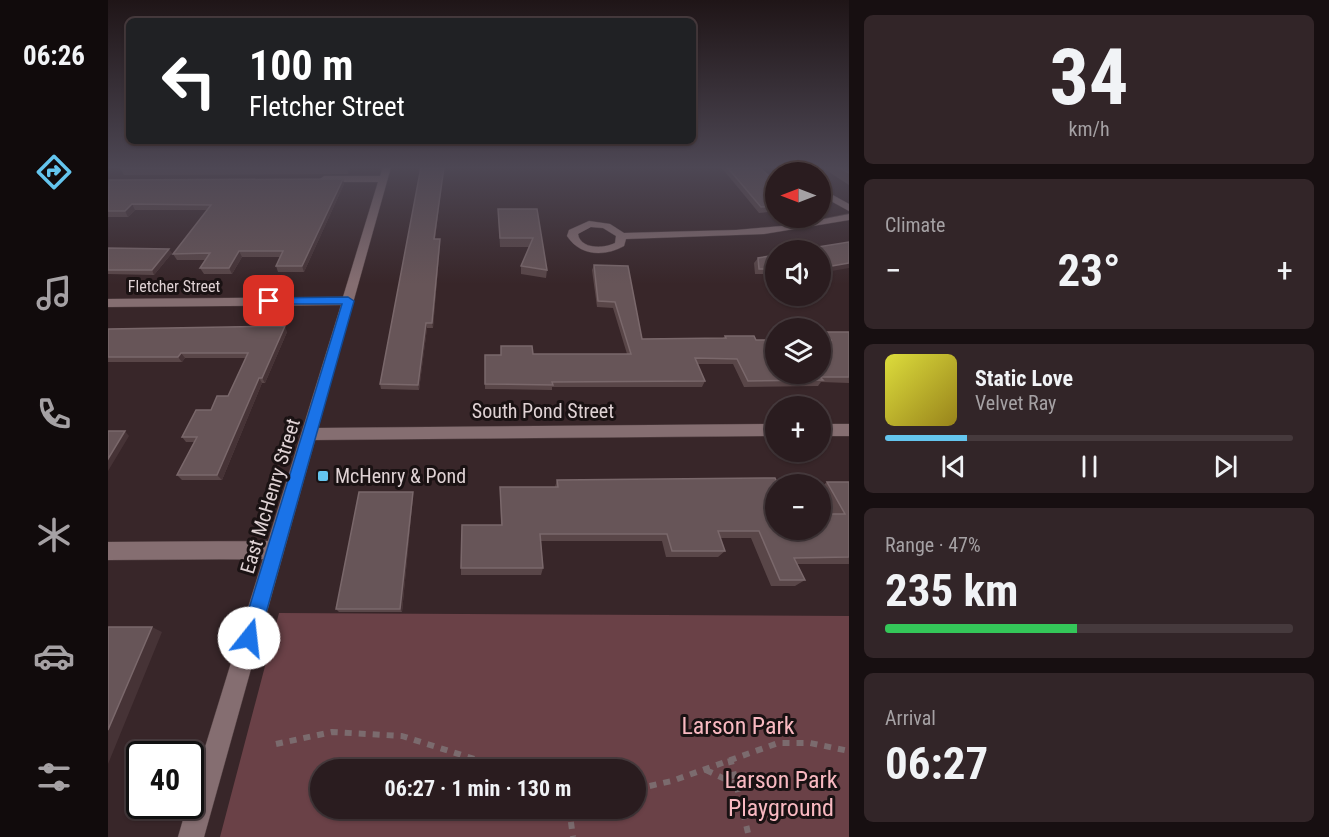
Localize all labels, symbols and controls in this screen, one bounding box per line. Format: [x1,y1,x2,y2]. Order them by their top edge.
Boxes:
text: 34 [1050,32,1128,123]
text: 06:26 [23,40,85,72]
text: 100 m [249,41,354,90]
icon: left [150,42,228,120]
text: Fletcher Street [249,91,405,123]
text: km/h [1068,117,1110,141]
icon: directions [33,151,75,193]
north arrow [765,162,831,228]
map controls [765,162,831,540]
text: Climate [885,213,945,237]
button: sound [765,240,831,306]
text: 23° [1058,244,1121,297]
text: − [885,251,902,290]
text: + [1277,251,1293,290]
icon: music [33,272,75,314]
pin [243,275,294,326]
street label: Fletcher Street [128,277,220,296]
icon: arrive [252,284,285,317]
button: layers [765,318,831,384]
text: Static Love [975,366,1073,391]
text: Velvet Ray [975,391,1056,415]
icon: phone [33,393,75,435]
button: + [765,396,831,462]
street label: South Pond Street [472,399,614,423]
street label: East McHenry Street [235,415,305,576]
icon: previous [937,450,970,483]
icon: pause [1073,450,1106,483]
icon: next [1209,450,1242,483]
place label: McHenry & Pond [335,464,466,488]
marker: McHenry & Pond [316,469,330,483]
button: − [765,474,831,540]
icon: climate [33,514,75,556]
text: Range · 47% [885,533,981,557]
text: 235 km [885,564,1018,617]
position arrow [217,606,281,670]
icon: car [33,635,75,677]
text: Arrival [885,706,936,730]
park label: Larson Park [681,712,795,740]
text: 06:27 [885,737,988,790]
speed limit sign: 40 [126,741,204,819]
icon: filters [33,756,75,798]
park label: Larson Park Playground [724,766,838,822]
text: 06:27 · 1 min · 130 m [385,776,571,801]

